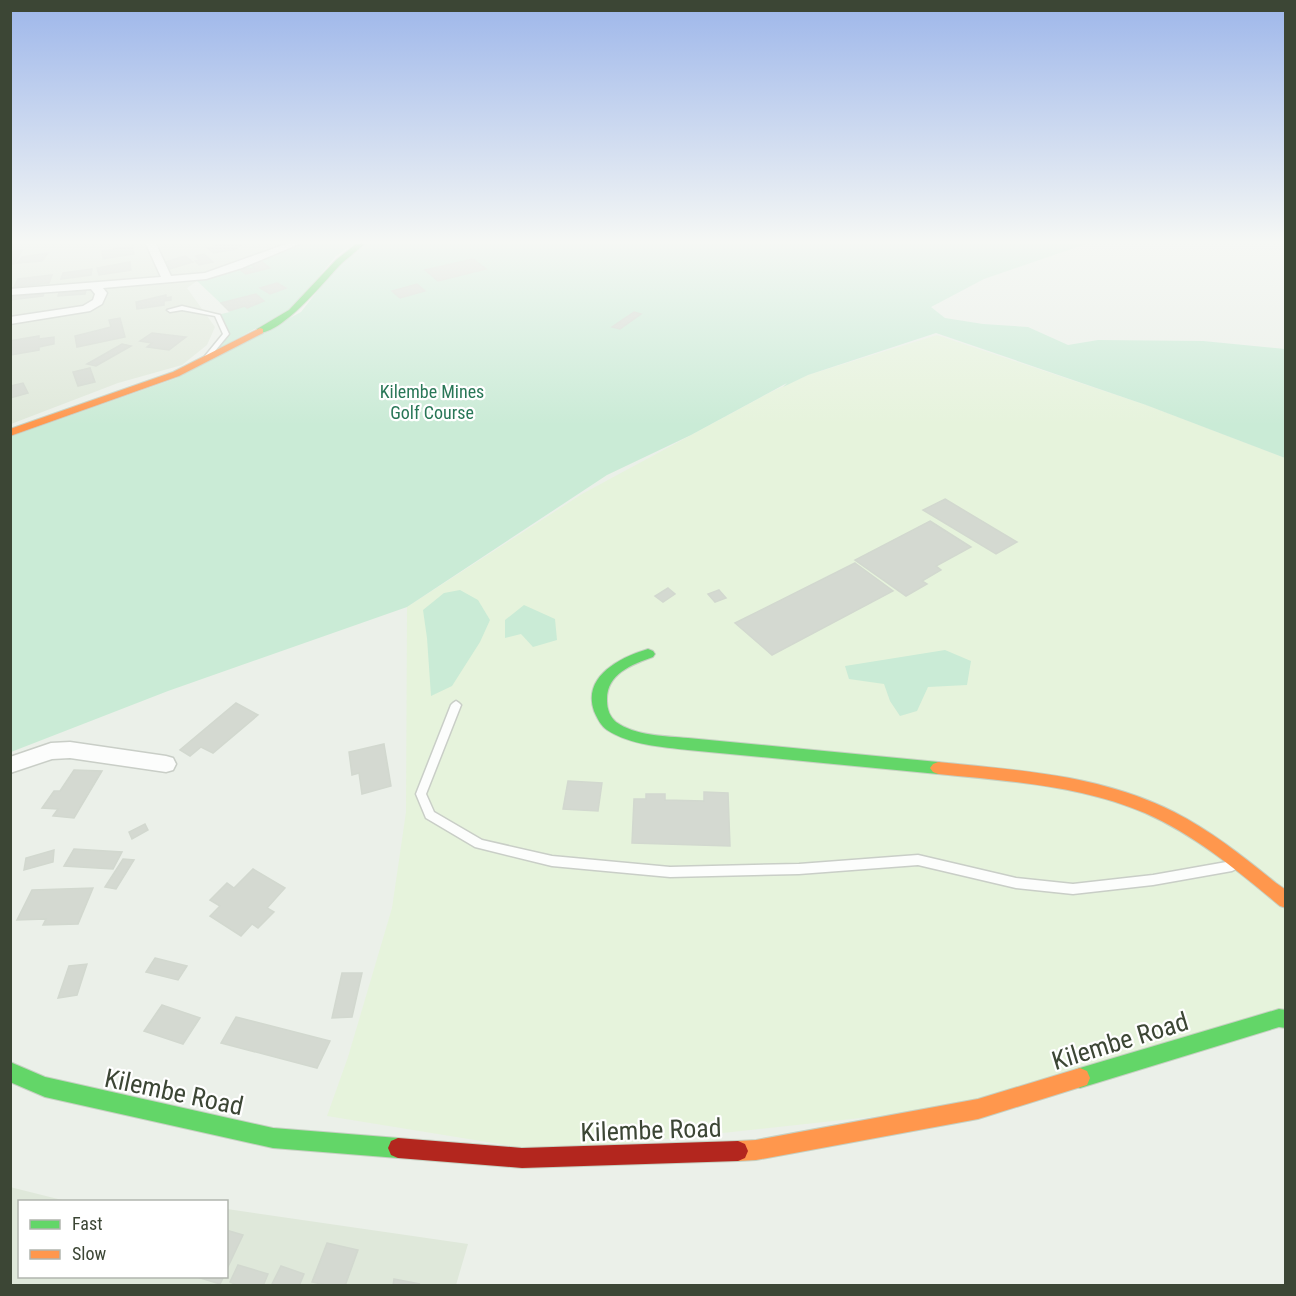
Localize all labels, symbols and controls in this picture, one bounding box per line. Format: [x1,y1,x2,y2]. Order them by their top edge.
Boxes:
park label: Kilembe Mines Golf Course [380,381,484,423]
street label: Kilembe Road [1048,1006,1192,1076]
street label: Kilembe Road [102,1063,246,1121]
street label: Kilembe Road [580,1113,722,1147]
legend [18,1200,228,1278]
text: Fast [72,1213,103,1234]
text: Slow [72,1243,107,1264]

